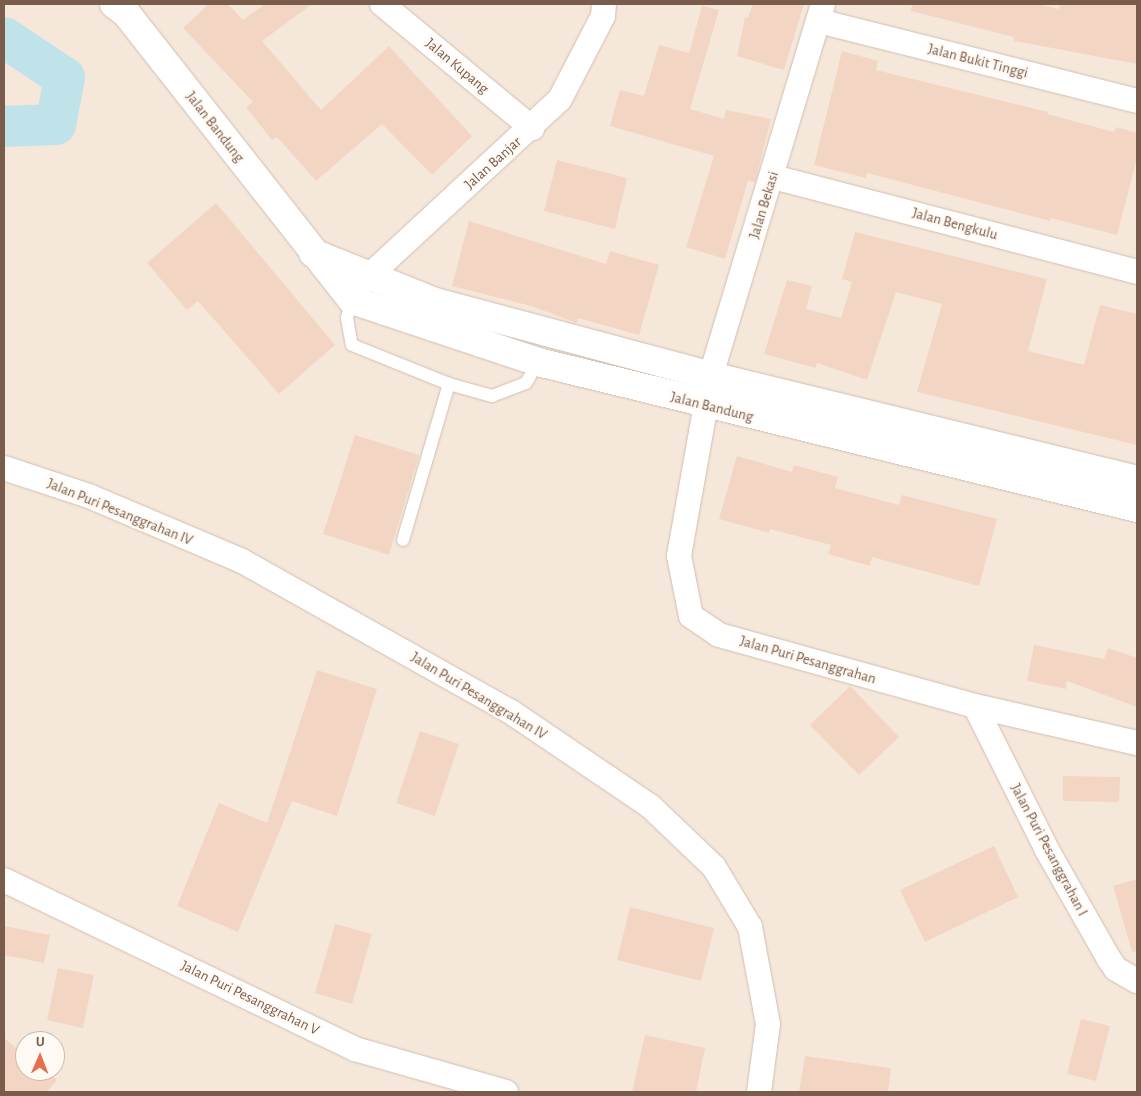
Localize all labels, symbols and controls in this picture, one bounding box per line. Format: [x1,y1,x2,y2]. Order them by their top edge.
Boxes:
street label: Jalan Kupang [422,34,492,98]
street label: Jalan Bukit Tinggi [926,40,1030,82]
street label: Jalan Bandung [182,88,248,166]
street label: Jalan Banjar [461,133,525,193]
street label: Jalan Bekasi [745,169,783,241]
street label: Jalan Bengkulu [910,204,1000,244]
street label: Jalan Bandung [669,388,755,426]
street label: Jalan Puri Pesanggrahan IV [45,475,195,549]
street label: Jalan Puri Pesanggrahan [738,632,878,688]
street label: Jalan Puri Pesanggrahan IV [408,648,550,744]
street label: Jalan Puri Pesanggrahan I [1006,781,1092,919]
street label: Jalan Puri Pesanggrahan V [178,957,322,1039]
north arrow [15,1031,65,1081]
text: U [36,1035,45,1049]

